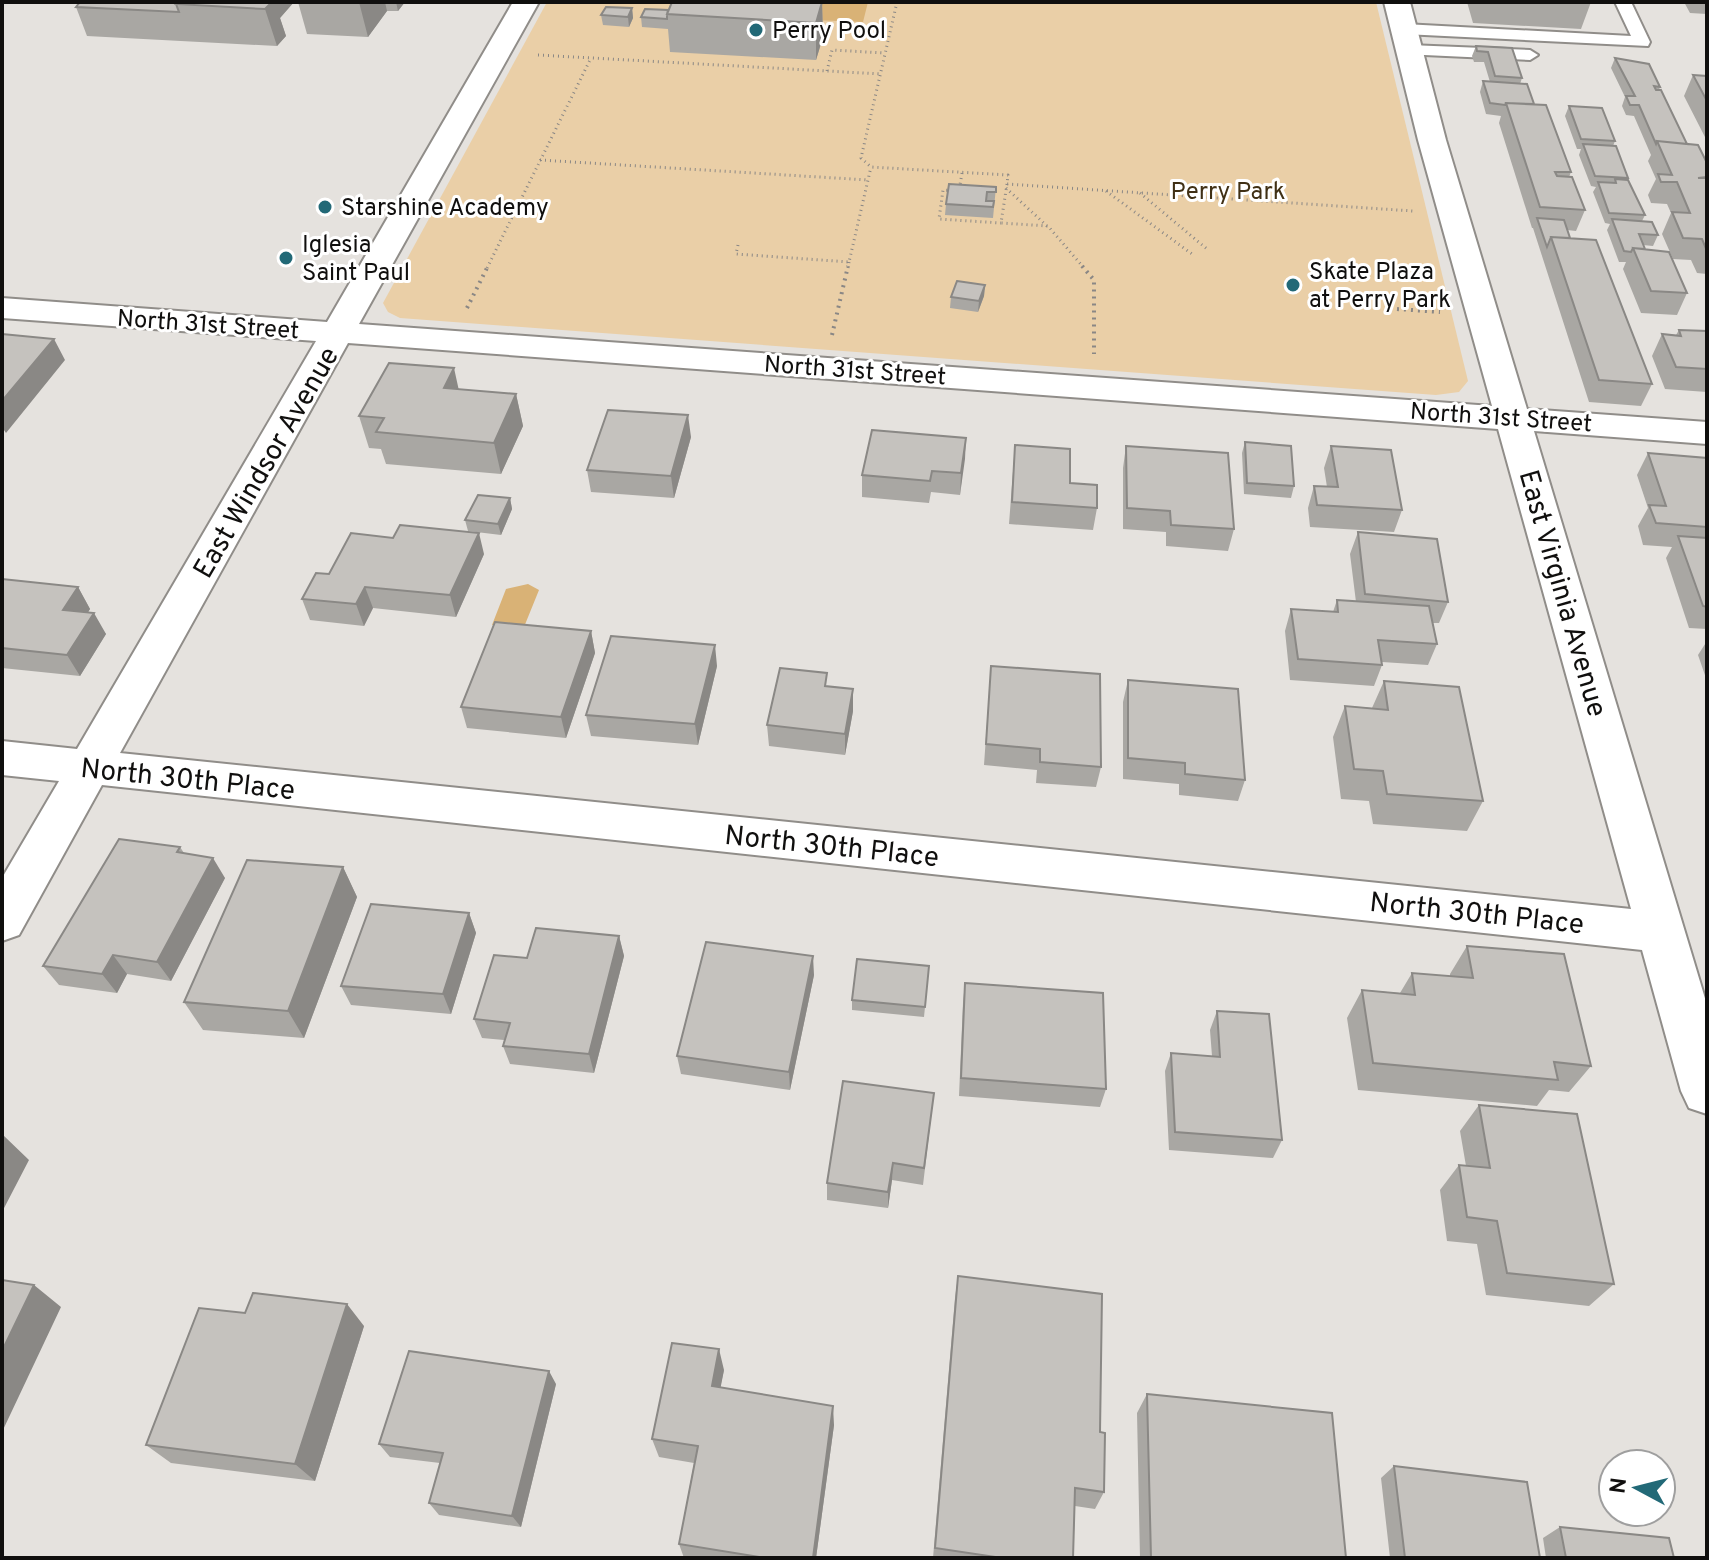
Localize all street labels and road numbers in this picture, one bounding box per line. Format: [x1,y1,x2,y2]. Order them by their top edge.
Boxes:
street label: North 31st Street [116,305,300,347]
street label: East Windsor Avenue [187,341,349,586]
street label: North 31st Street [763,351,947,393]
street label: North 31st Street [1409,398,1593,440]
street label: East Virginia Avenue [1509,466,1614,722]
street label: North 30th Place [79,752,297,810]
street label: North 30th Place [723,819,941,877]
street label: North 30th Place [1368,886,1586,944]

